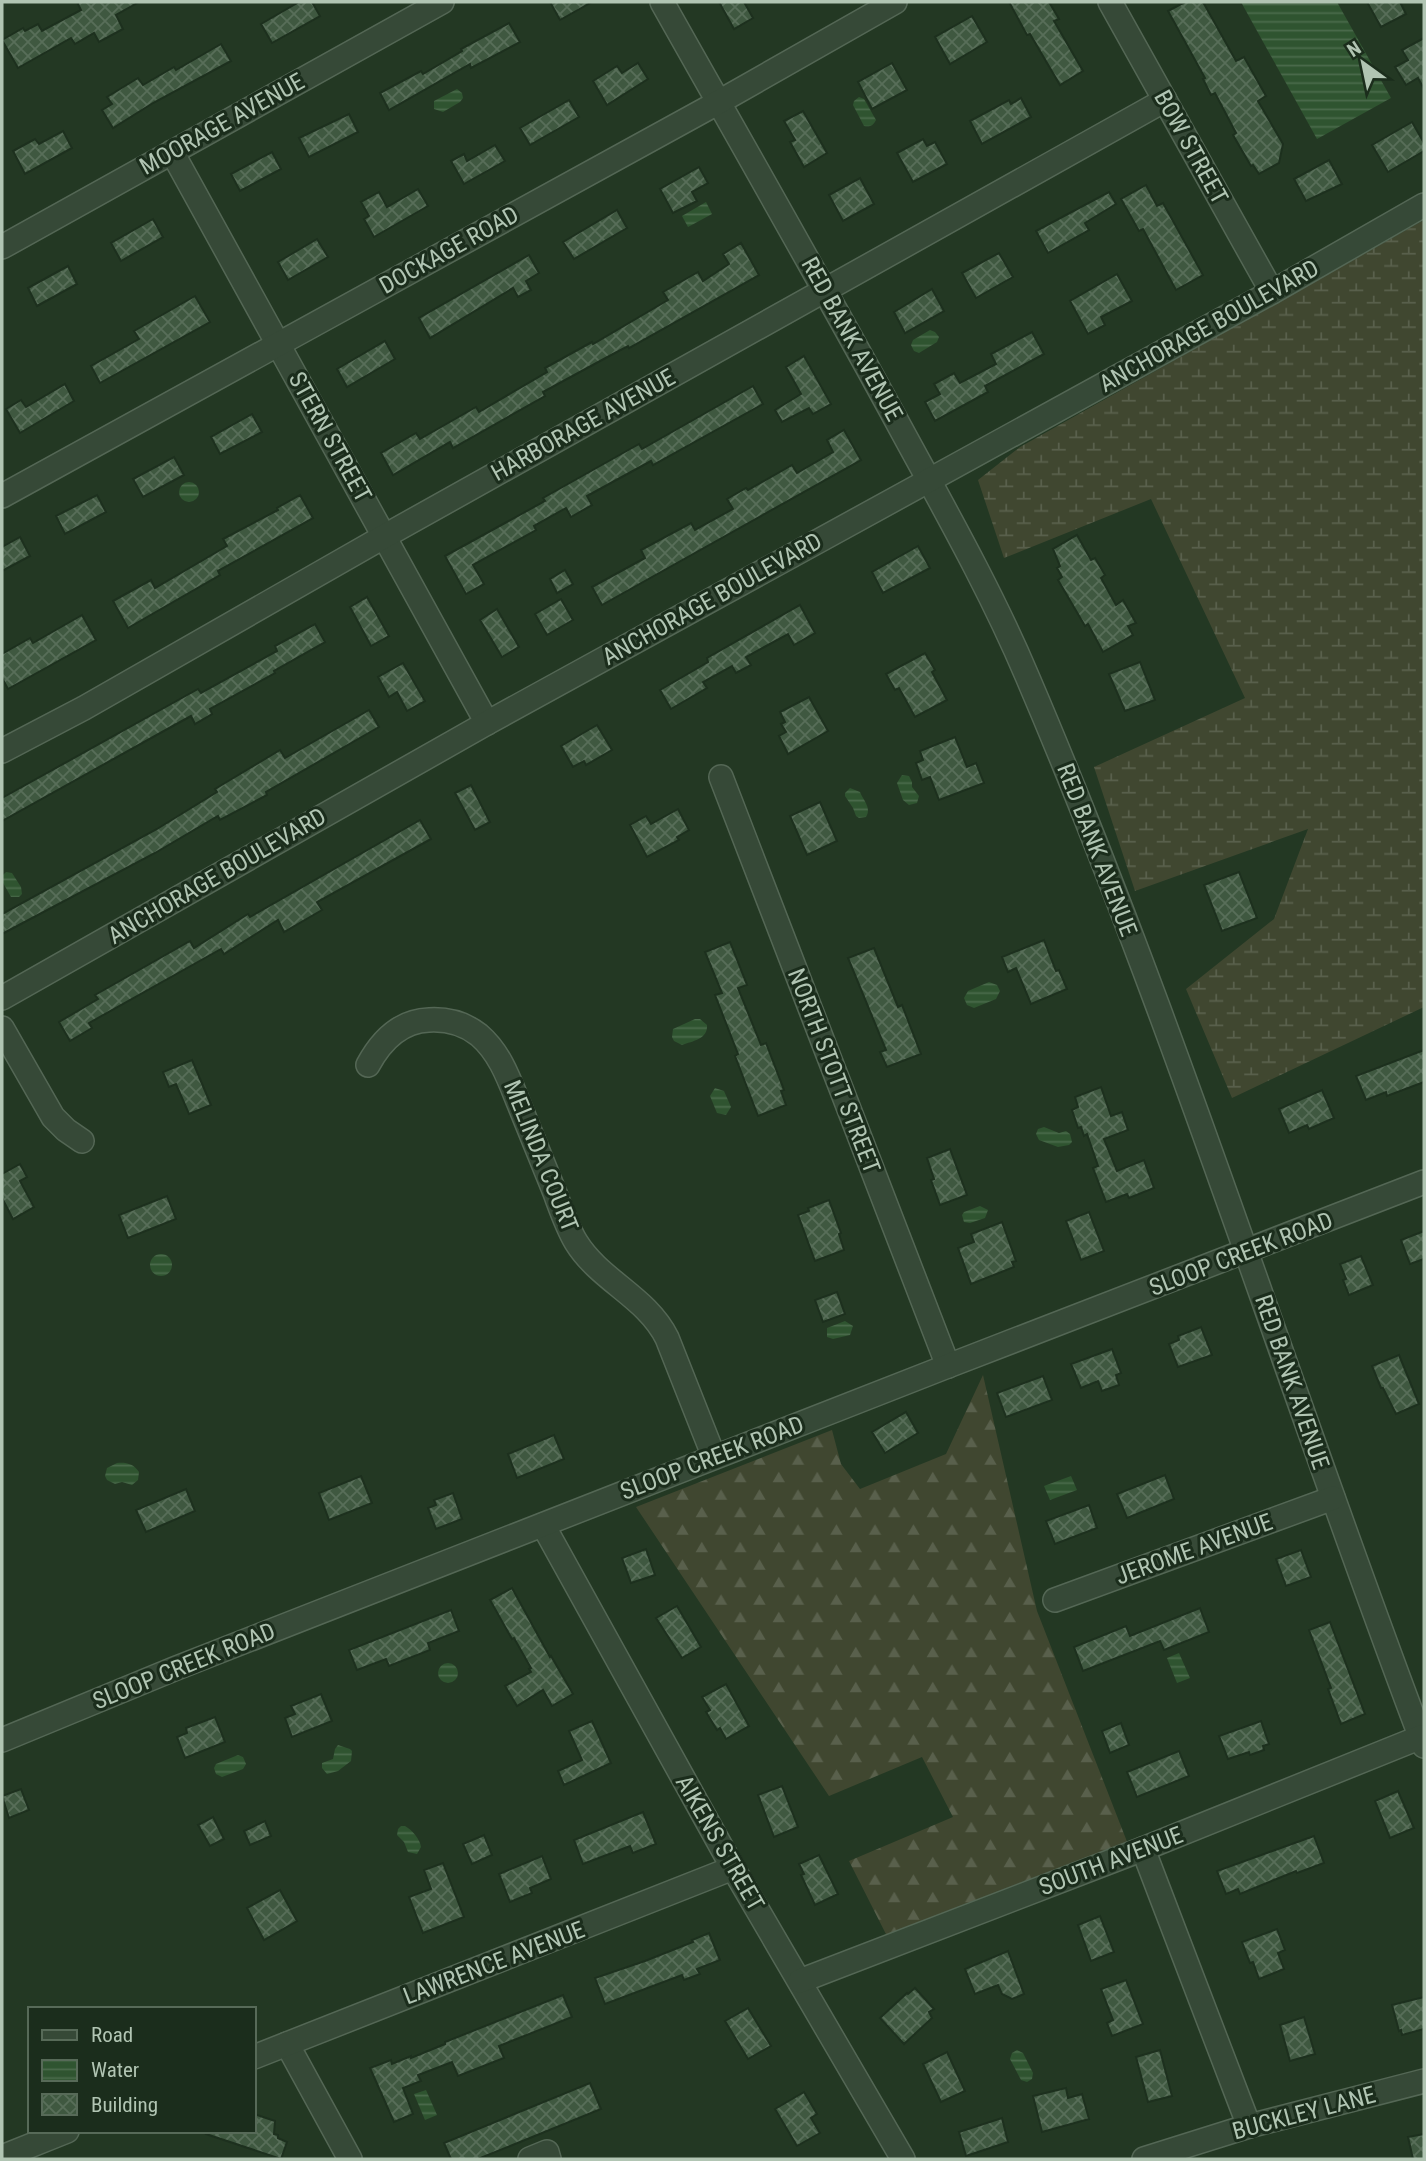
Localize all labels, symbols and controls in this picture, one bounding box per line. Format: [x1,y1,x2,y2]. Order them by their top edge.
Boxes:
north arrow [1328,28,1398,98]
text: N [1343,36,1365,62]
street label: MOORAGE AVENUE [135,67,309,181]
street label: BOW STREET [1148,85,1234,209]
street label: DOCKAGE ROAD [375,200,523,300]
street label: RED BANK AVENUE [795,252,909,426]
street label: ANCHORAGE BOULEVARD [1094,254,1324,398]
street label: HARBORAGE AVENUE [486,363,680,487]
street label: STERN STREET [283,367,377,507]
street label: ANCHORAGE BOULEVARD [597,527,827,671]
street label: RED BANK AVENUE [1051,760,1143,940]
street label: ANCHORAGE BOULEVARD [103,802,331,950]
street label: NORTH STOTT STREET [782,965,886,1177]
street label: MELINDA COURT [498,1076,584,1236]
street label: SLOOP CREEK ROAD [1145,1206,1337,1302]
street label: RED BANK AVENUE [1249,1291,1335,1473]
street label: SLOOP CREEK ROAD [616,1410,808,1506]
street label: JEROME AVENUE [1112,1508,1276,1590]
street label: SLOOP CREEK ROAD [89,1617,279,1715]
street label: AIKENS STREET [670,1770,770,1916]
street label: SOUTH AVENUE [1035,1821,1187,1901]
street label: LAWRENCE AVENUE [399,1915,589,2010]
legend [28,2007,256,2133]
text: Road [91,2023,133,2047]
text: Water [91,2058,139,2082]
street label: BUCKLEY LANE [1229,2080,1379,2146]
text: Building [91,2093,158,2117]

